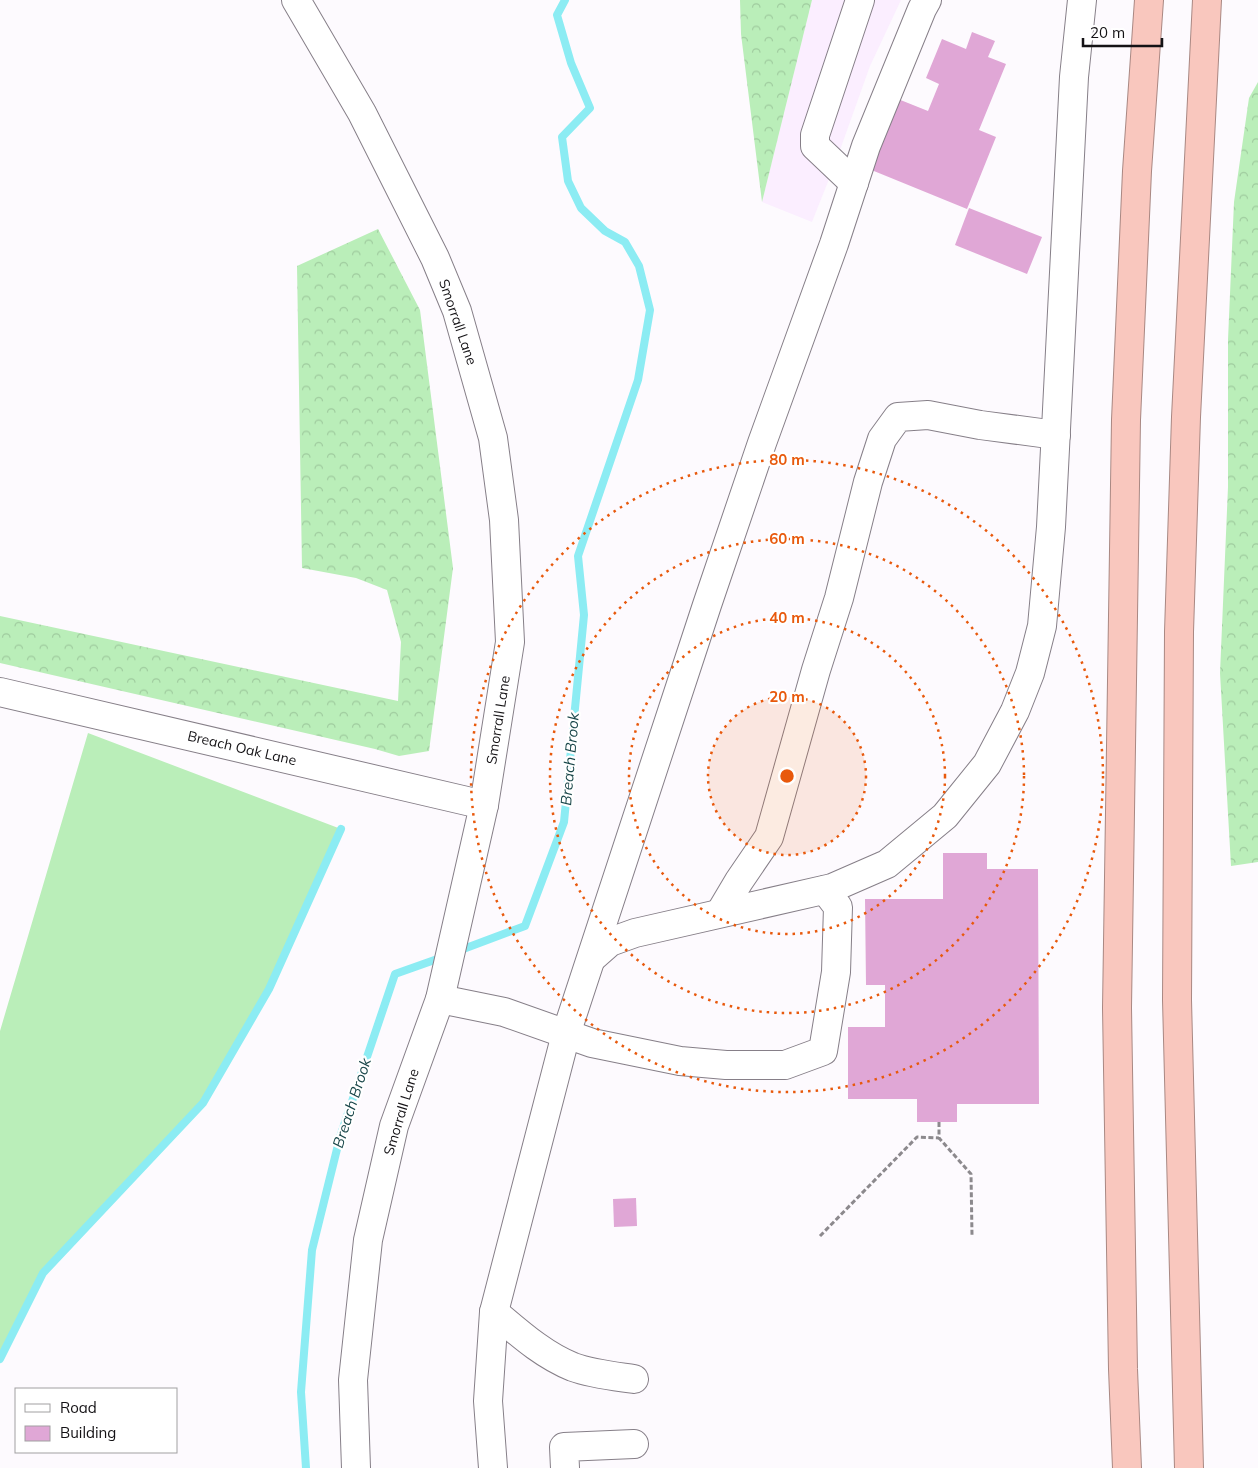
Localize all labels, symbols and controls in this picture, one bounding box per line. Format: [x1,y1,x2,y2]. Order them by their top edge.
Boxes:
scale bar [1083,15,1162,47]
text: 20 m [1090,23,1125,42]
street label: Smorrall Lane [435,277,481,367]
text: 80 m [769,450,805,469]
text: 60 m [769,529,805,548]
text: 40 m [769,608,805,627]
street label: Smorrall Lane [482,674,514,766]
text: 20 m [769,687,805,706]
water label: Breach Brook [556,710,583,806]
street label: Breach Oak Lane [186,727,298,769]
centre of rings [778,767,796,785]
water label: Breach Brook [328,1054,375,1150]
street label: Smorrall Lane [379,1066,423,1158]
legend [15,1388,178,1453]
text: Road [60,1398,97,1417]
text: Building [60,1423,116,1442]

